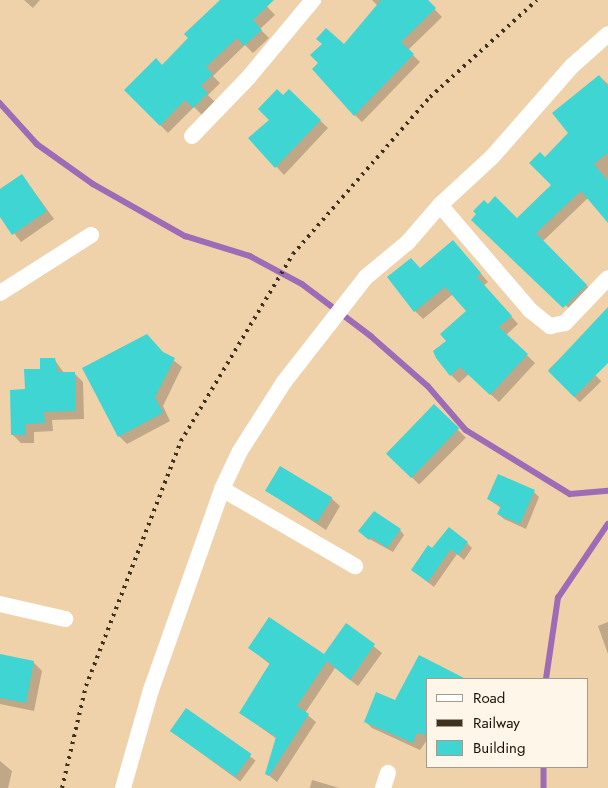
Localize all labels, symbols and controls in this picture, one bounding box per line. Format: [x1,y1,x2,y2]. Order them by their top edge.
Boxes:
legend [426,678,588,768]
text: Road [473,687,505,709]
text: Railway [473,712,520,734]
text: Building [473,737,525,759]

